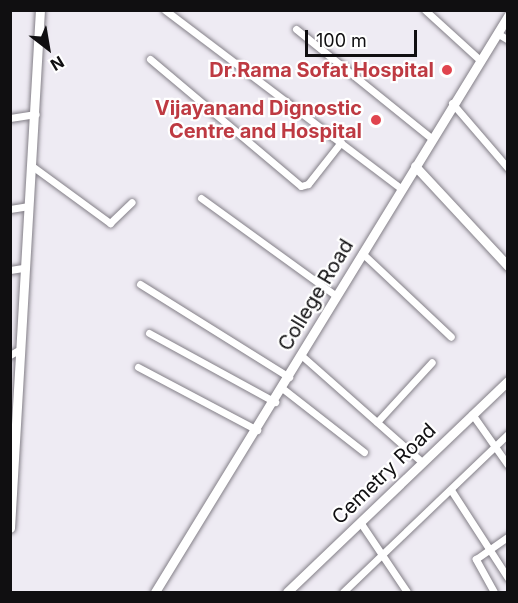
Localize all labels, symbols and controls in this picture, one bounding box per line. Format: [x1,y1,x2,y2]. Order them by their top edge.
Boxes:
north arrow [18,18,78,78]
scale bar [308,18,420,56]
text: 100 m [316,30,367,51]
text: N [47,52,68,75]
place label: Dr.Rama Sofat Hospital [209,58,434,82]
marker: Dr.Rama Sofat Hospital [438,61,456,79]
place label: Vijayanand Dignostic Centre and Hospital [155,96,362,143]
marker: Vijayanand Dignostic Centre and Hospital [367,111,385,129]
street label: College Road [273,235,359,355]
street label: Cemetry Road [327,418,441,530]

